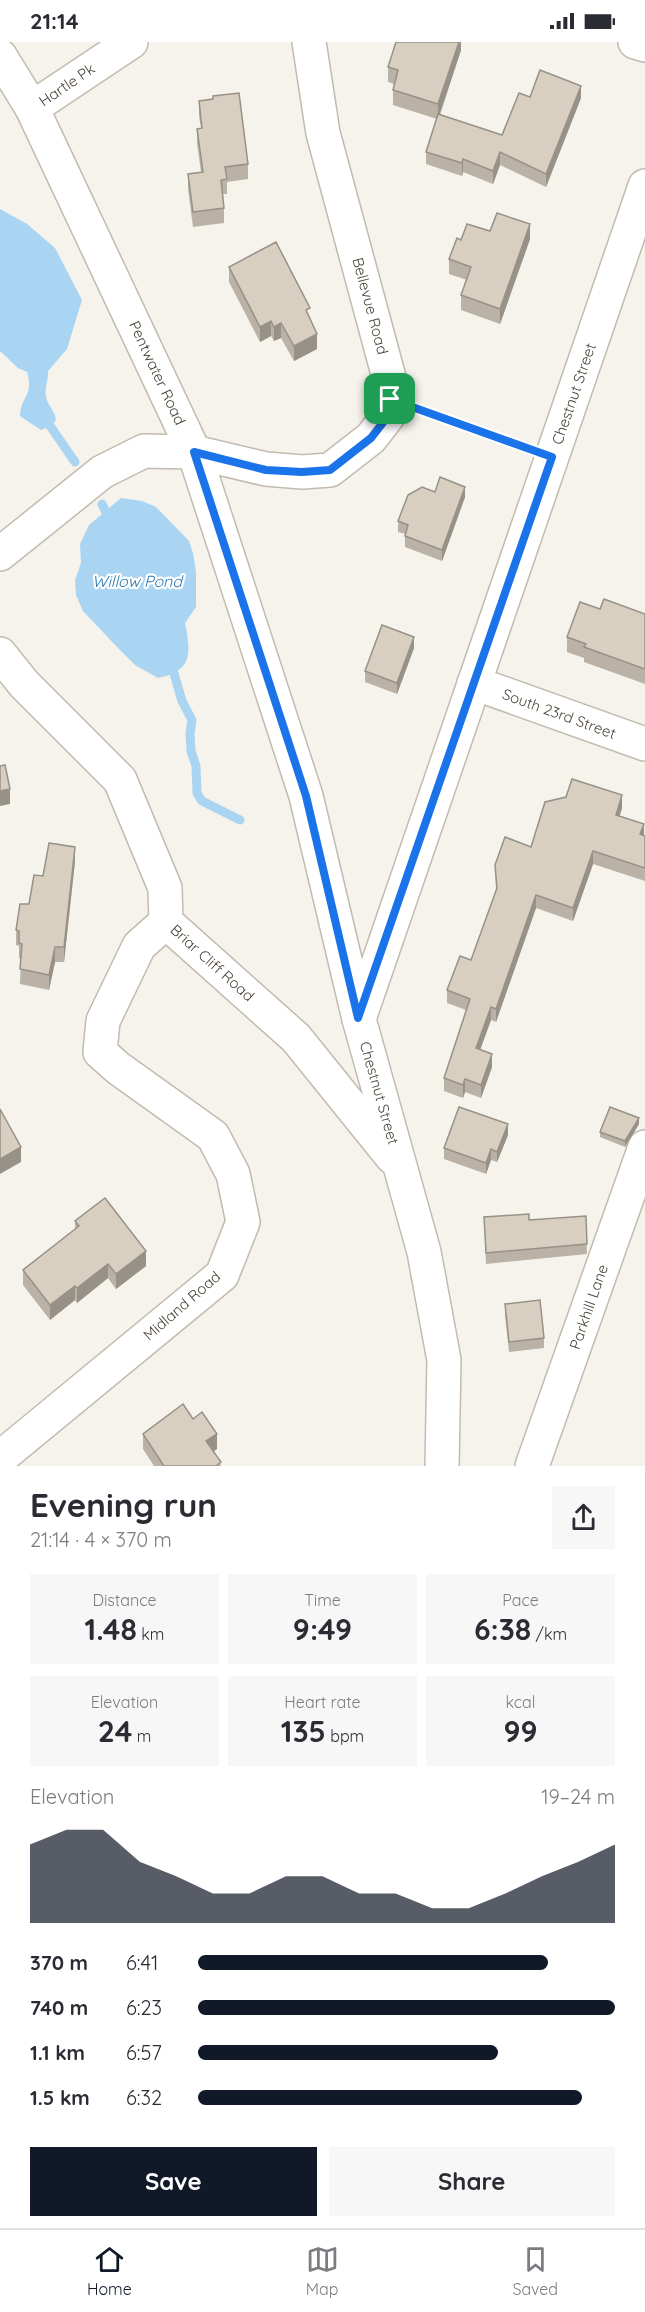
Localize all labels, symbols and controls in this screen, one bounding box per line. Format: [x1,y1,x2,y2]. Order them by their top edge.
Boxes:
text: 21:14 [30,7,79,35]
street label: Hartle Pk [35,59,98,110]
street label: Bellevue Road [348,255,393,356]
street label: Pentwater Road [125,318,190,428]
street label: Chestnut Street [547,340,600,447]
pin [364,373,415,424]
icon: arrive [373,382,406,415]
water label: Willow Pond [92,571,184,591]
street label: South 23rd Street [500,684,619,743]
street label: Briar Cliff Road [166,920,258,1005]
street label: Chestnut Street [356,1039,403,1147]
street label: Parkhill Lane [565,1262,612,1352]
street label: Midland Road [139,1267,224,1344]
text: Evening run [30,1484,217,1525]
button: share [552,1486,615,1549]
text: 21:14 · 4 × 370 m [30,1527,172,1552]
text: Distance [92,1590,157,1610]
text: Time [304,1590,341,1610]
text: Pace [502,1590,539,1610]
text: 1.48 [85,1610,137,1648]
text: 9:49 [293,1610,352,1648]
text: 6:38 [474,1610,531,1648]
text: km [137,1624,164,1644]
text: /km [531,1624,567,1644]
text: Elevation [91,1692,158,1712]
text: Heart rate [284,1692,361,1712]
text: kcal [506,1692,535,1712]
text: 24 [98,1712,132,1750]
text: 135 [281,1712,326,1750]
text: 99 [503,1712,538,1750]
text: m [132,1726,151,1746]
text: bpm [326,1726,364,1746]
text: Elevation [30,1784,114,1809]
text: 19–24 m [541,1784,615,1809]
text: 370 m [30,1950,88,1975]
text: 6:41 [126,1950,158,1975]
text: 740 m [30,1995,88,2020]
text: 6:23 [126,1995,162,2020]
text: 1.1 km [30,2040,85,2065]
text: 6:57 [126,2040,162,2065]
text: 1.5 km [30,2085,90,2110]
text: 6:32 [126,2085,162,2110]
button: Save [30,2147,317,2216]
button: Share [329,2147,615,2216]
tab: Home [87,2243,132,2299]
tab: Map [306,2243,339,2299]
tab: Saved [512,2243,558,2299]

